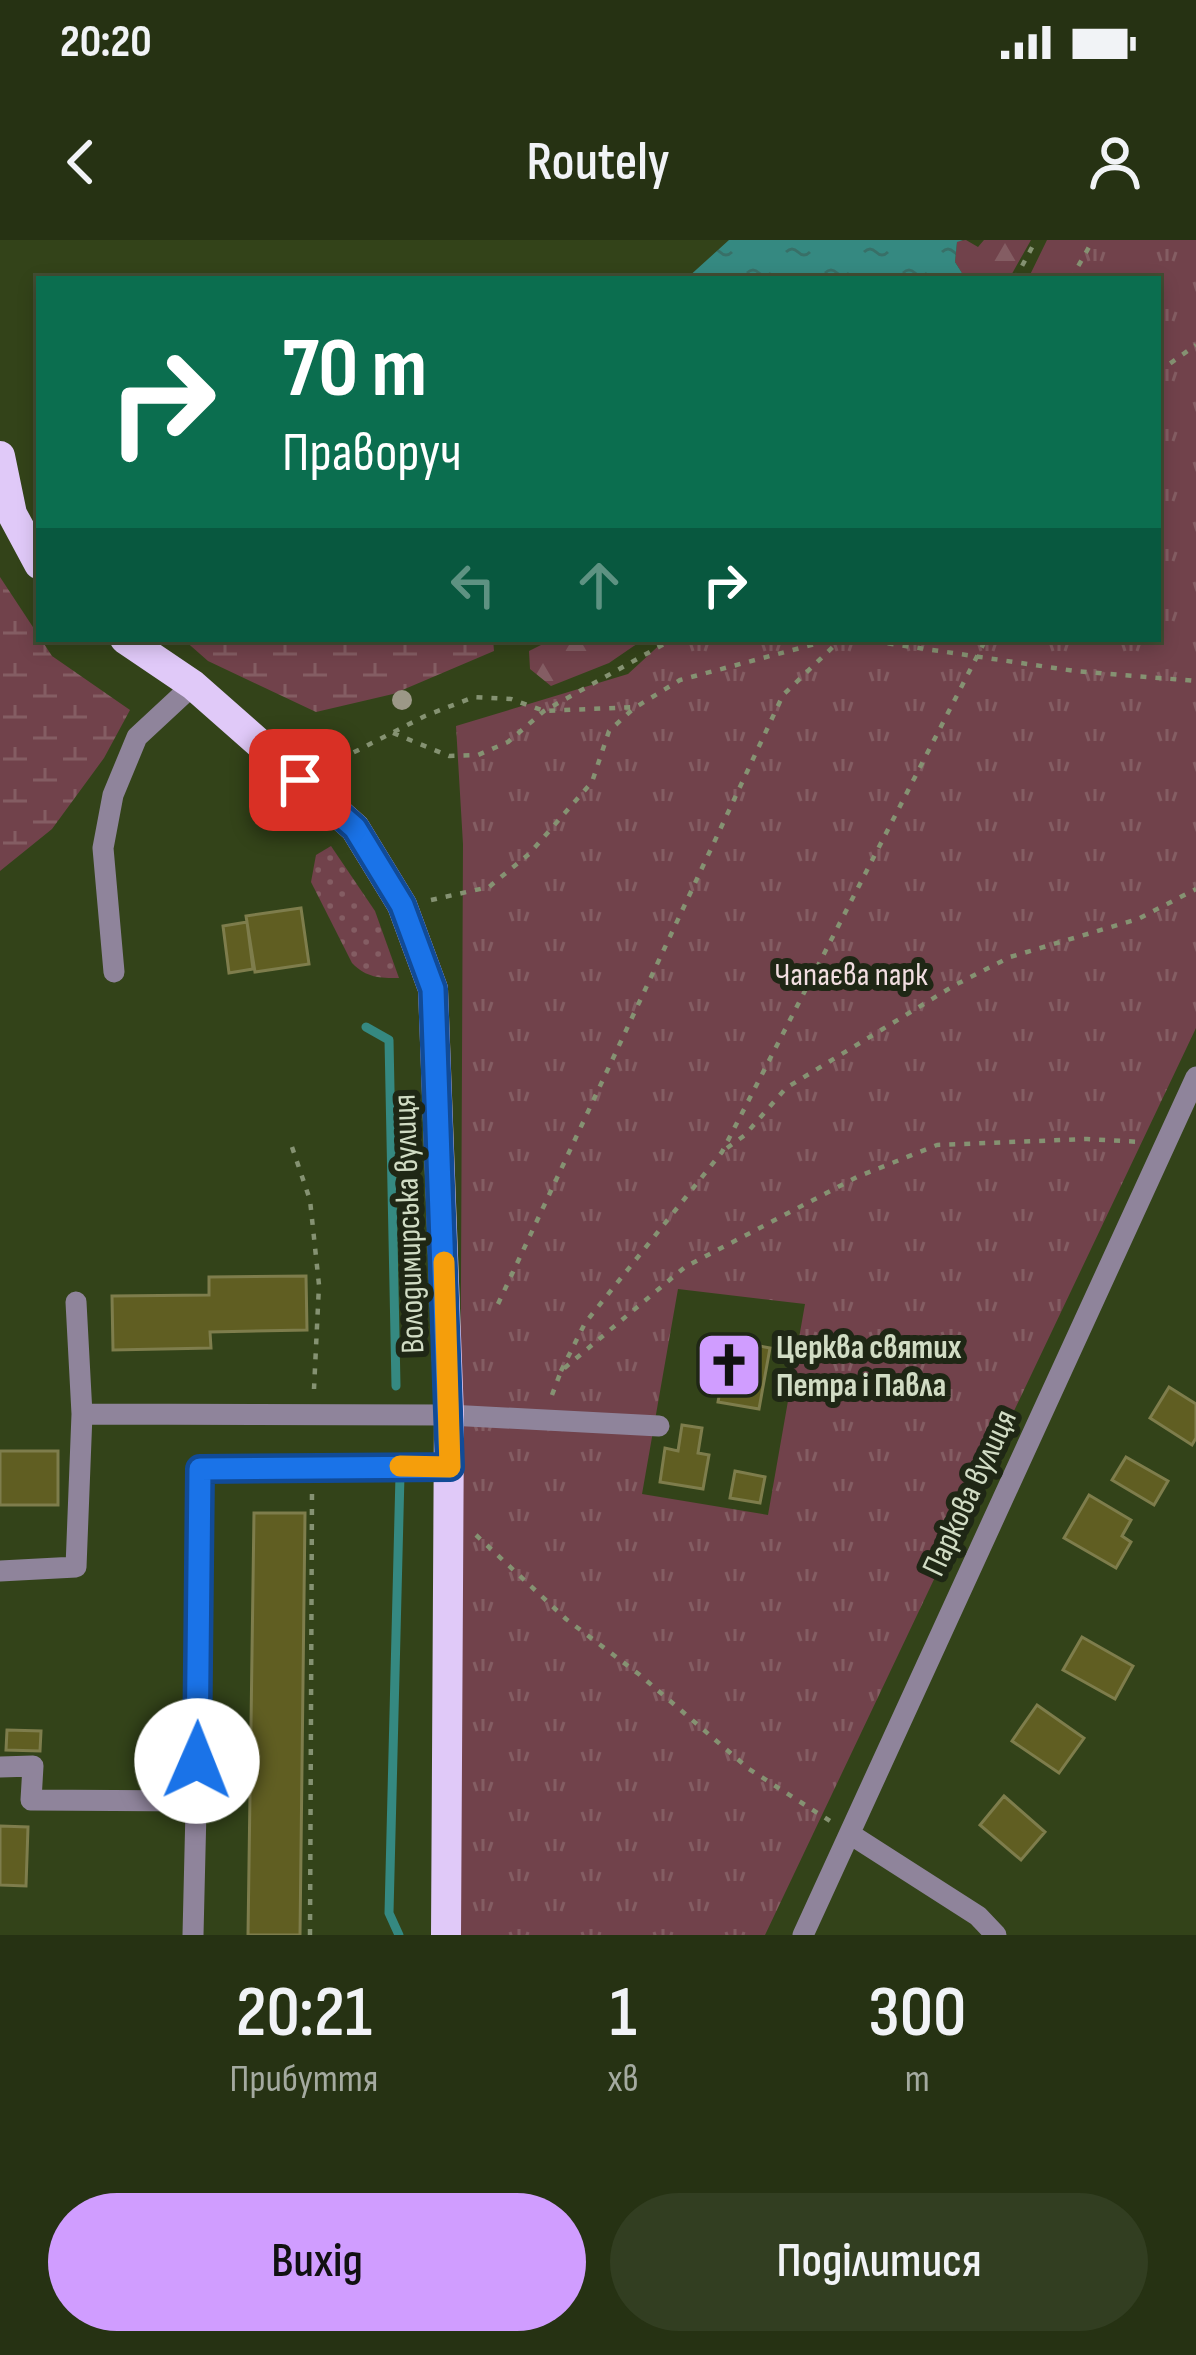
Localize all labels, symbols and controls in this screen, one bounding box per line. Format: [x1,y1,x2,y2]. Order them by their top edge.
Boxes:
text: 20:20 [60,15,152,70]
icon: back [48,129,114,195]
icon: person [1082,129,1148,195]
text: Routely [526,130,670,195]
text: 70 m [282,319,427,420]
icon: right [84,324,240,480]
text: Праворуч [282,421,462,486]
icon: left [440,552,506,618]
icon: ahead [566,552,632,618]
icon: right [692,552,758,618]
pin [249,729,351,831]
icon: arrive [267,747,333,813]
park label: Чапаєва парк [774,955,928,995]
street label: Володимирська вулиця [384,1093,434,1354]
place label: Церква святих Петра і Павла [776,1328,962,1406]
church icon: Церква святих Петра і Павла [694,1330,764,1400]
street label: Паркова вулиця [914,1403,1026,1582]
position arrow [134,1698,260,1824]
text: 20:21 [236,1970,372,2057]
text: 1 [610,1970,637,2057]
text: 300 [868,1970,966,2057]
text: Прибуття [230,2056,378,2103]
text: хв [608,2056,639,2103]
text: m [905,2056,930,2103]
button: Вихід [48,2193,586,2331]
button: Поділитися [610,2193,1148,2331]

